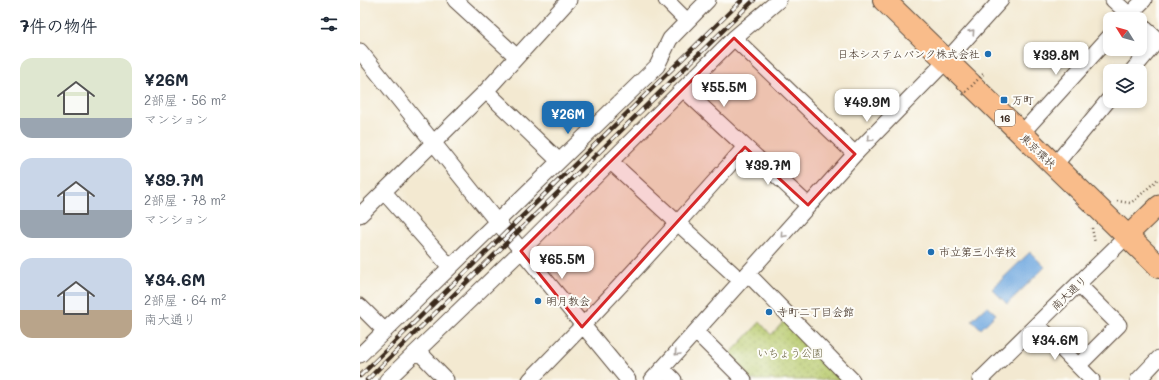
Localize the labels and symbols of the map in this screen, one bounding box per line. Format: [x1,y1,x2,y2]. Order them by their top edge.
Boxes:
north arrow [1103,12,1147,56]
one-way arrow [968,29,975,37]
pin: ¥39.8M [1023,42,1089,76]
place label: 日本システムバンク株式会社 [837,46,980,61]
marker: 日本システムバンク株式会社 [983,49,993,59]
pin: ¥55.5M [691,74,757,108]
pin: ¥49.9M [834,89,900,123]
place label: 万町 [1012,92,1034,107]
marker: 万町 [999,95,1009,105]
pin: ¥26M [544,101,592,135]
road number: 16 [995,110,1015,126]
street label: 東京環状 [1017,130,1059,171]
one-way arrow [867,134,875,142]
pin: ¥39.7M [735,152,801,186]
one-way arrow [780,230,787,237]
place label: 市立第三小学校 [939,244,1016,259]
pin: ¥65.5M [529,246,595,280]
marker: 市立第三小学校 [926,247,936,257]
street label: 南大通り [1048,272,1090,313]
place label: 明月教会 [546,293,590,308]
marker: 明月教会 [533,296,543,306]
place label: 寺町二丁目会館 [777,304,854,319]
marker: 寺町二丁目会館 [764,307,774,317]
pin: ¥34.6M [1022,327,1088,361]
park label: いちょう公園 [757,345,823,360]
one-way arrow [675,348,682,355]

